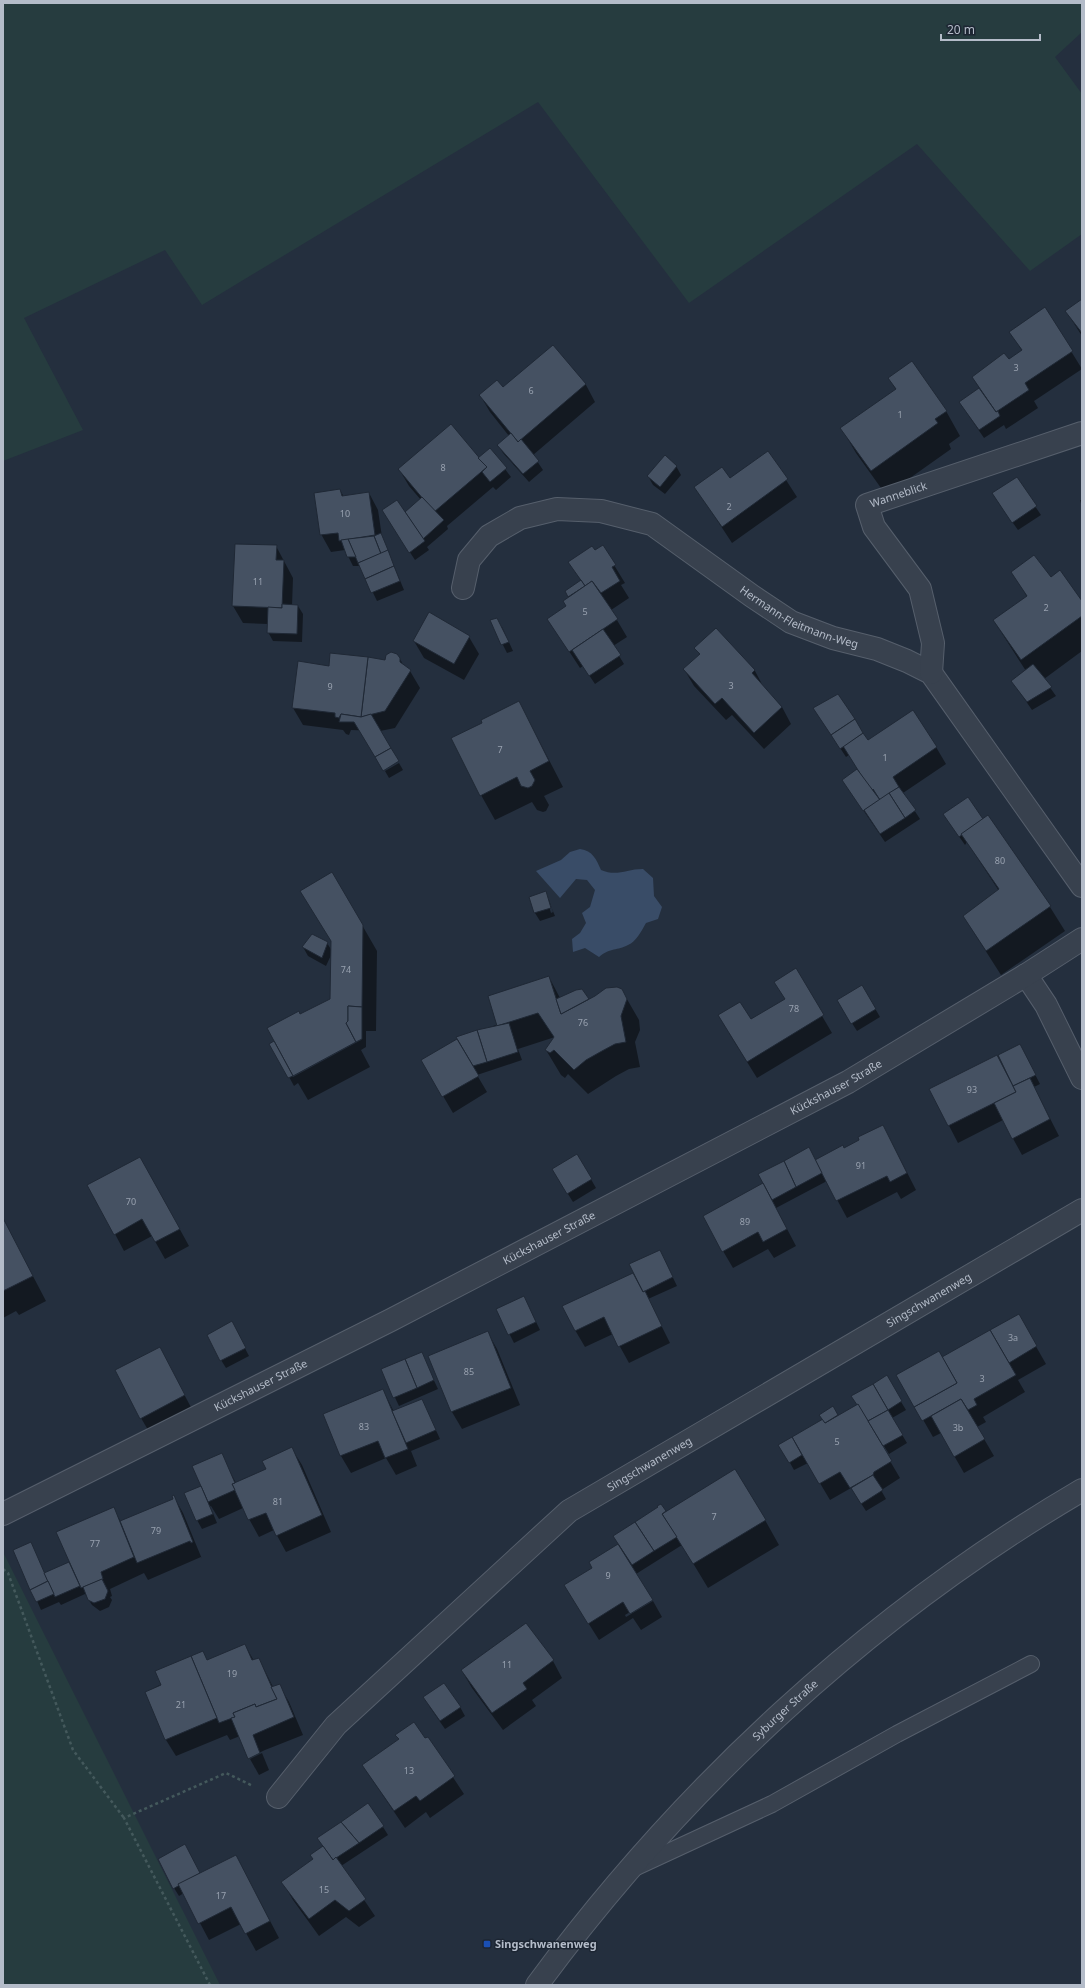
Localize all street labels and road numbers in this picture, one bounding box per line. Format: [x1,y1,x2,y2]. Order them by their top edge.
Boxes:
street label: Wanneblick [868,477,929,511]
street label: Hermann-Fleitmann-Weg [737,582,860,651]
street label: Kückshauser Straße [787,1055,884,1118]
street label: Kückshauser Straße [500,1207,598,1268]
street label: Singschwanenweg [883,1269,974,1330]
street label: Kückshauser Straße [211,1355,310,1414]
street label: Singschwanenweg [604,1433,694,1494]
street label: Syburger Straße [749,1676,821,1743]

